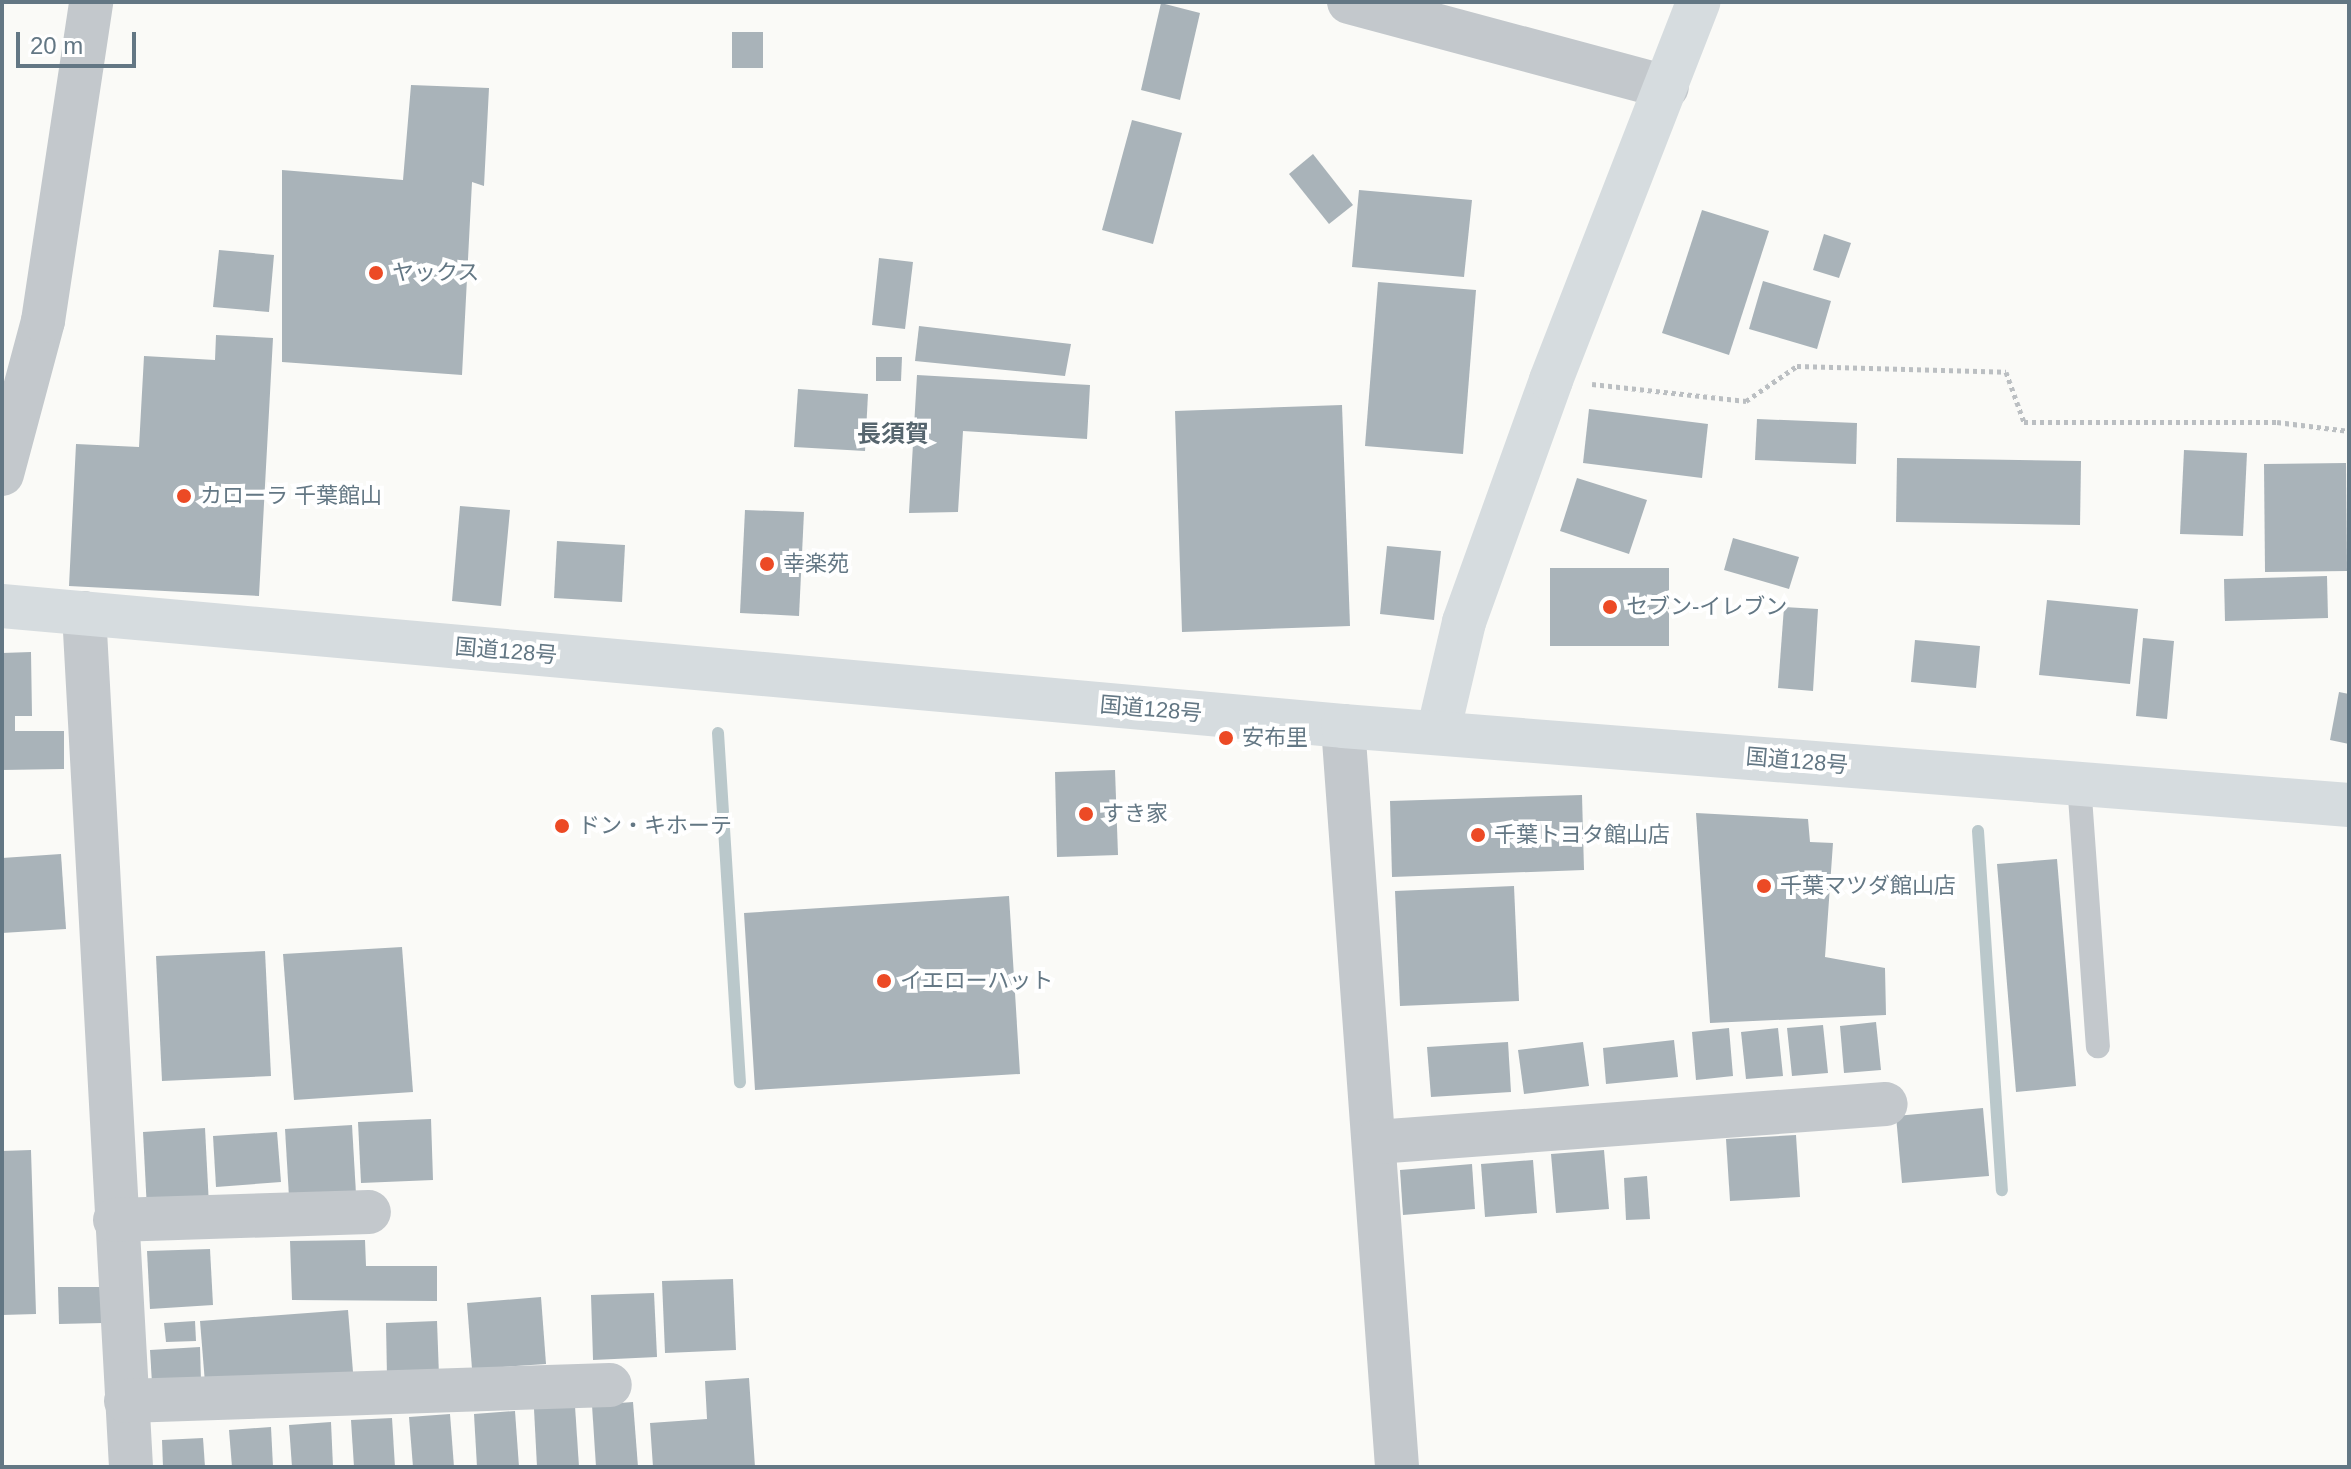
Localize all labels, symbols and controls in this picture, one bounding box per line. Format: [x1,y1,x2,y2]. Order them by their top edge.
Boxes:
scale bar [20,16,140,66]
text: 20 m [30,32,83,59]
place label: ヤックス [392,260,480,286]
marker: ヤックス [367,264,385,282]
district label: 長須賀 [857,420,929,448]
place label: カローラ 千葉館山 [200,483,382,509]
marker: カローラ 千葉館山 [175,487,193,505]
place label: 幸楽苑 [783,551,849,577]
marker: 幸楽苑 [758,555,776,573]
place label: セブン-イレブン [1626,594,1787,620]
marker: セブン-イレブン [1601,598,1619,616]
street label: 国道128号 [454,633,558,669]
street label: 国道128号 [1099,691,1203,727]
place label: 安布里 [1242,725,1308,751]
marker: 安布里 [1217,729,1235,747]
street label: 国道128号 [1745,743,1849,779]
place label: すき家 [1102,801,1168,827]
marker: すき家 [1077,805,1095,823]
place label: ドン・キホーテ [578,813,732,839]
marker: ドン・キホーテ [553,817,571,835]
place label: 千葉トヨタ館山店 [1494,822,1670,848]
marker: 千葉トヨタ館山店 [1469,826,1487,844]
place label: 千葉マツダ館山店 [1780,873,1956,899]
marker: 千葉マツダ館山店 [1755,877,1773,895]
place label: イエローハット [900,968,1054,994]
marker: イエローハット [875,972,893,990]

